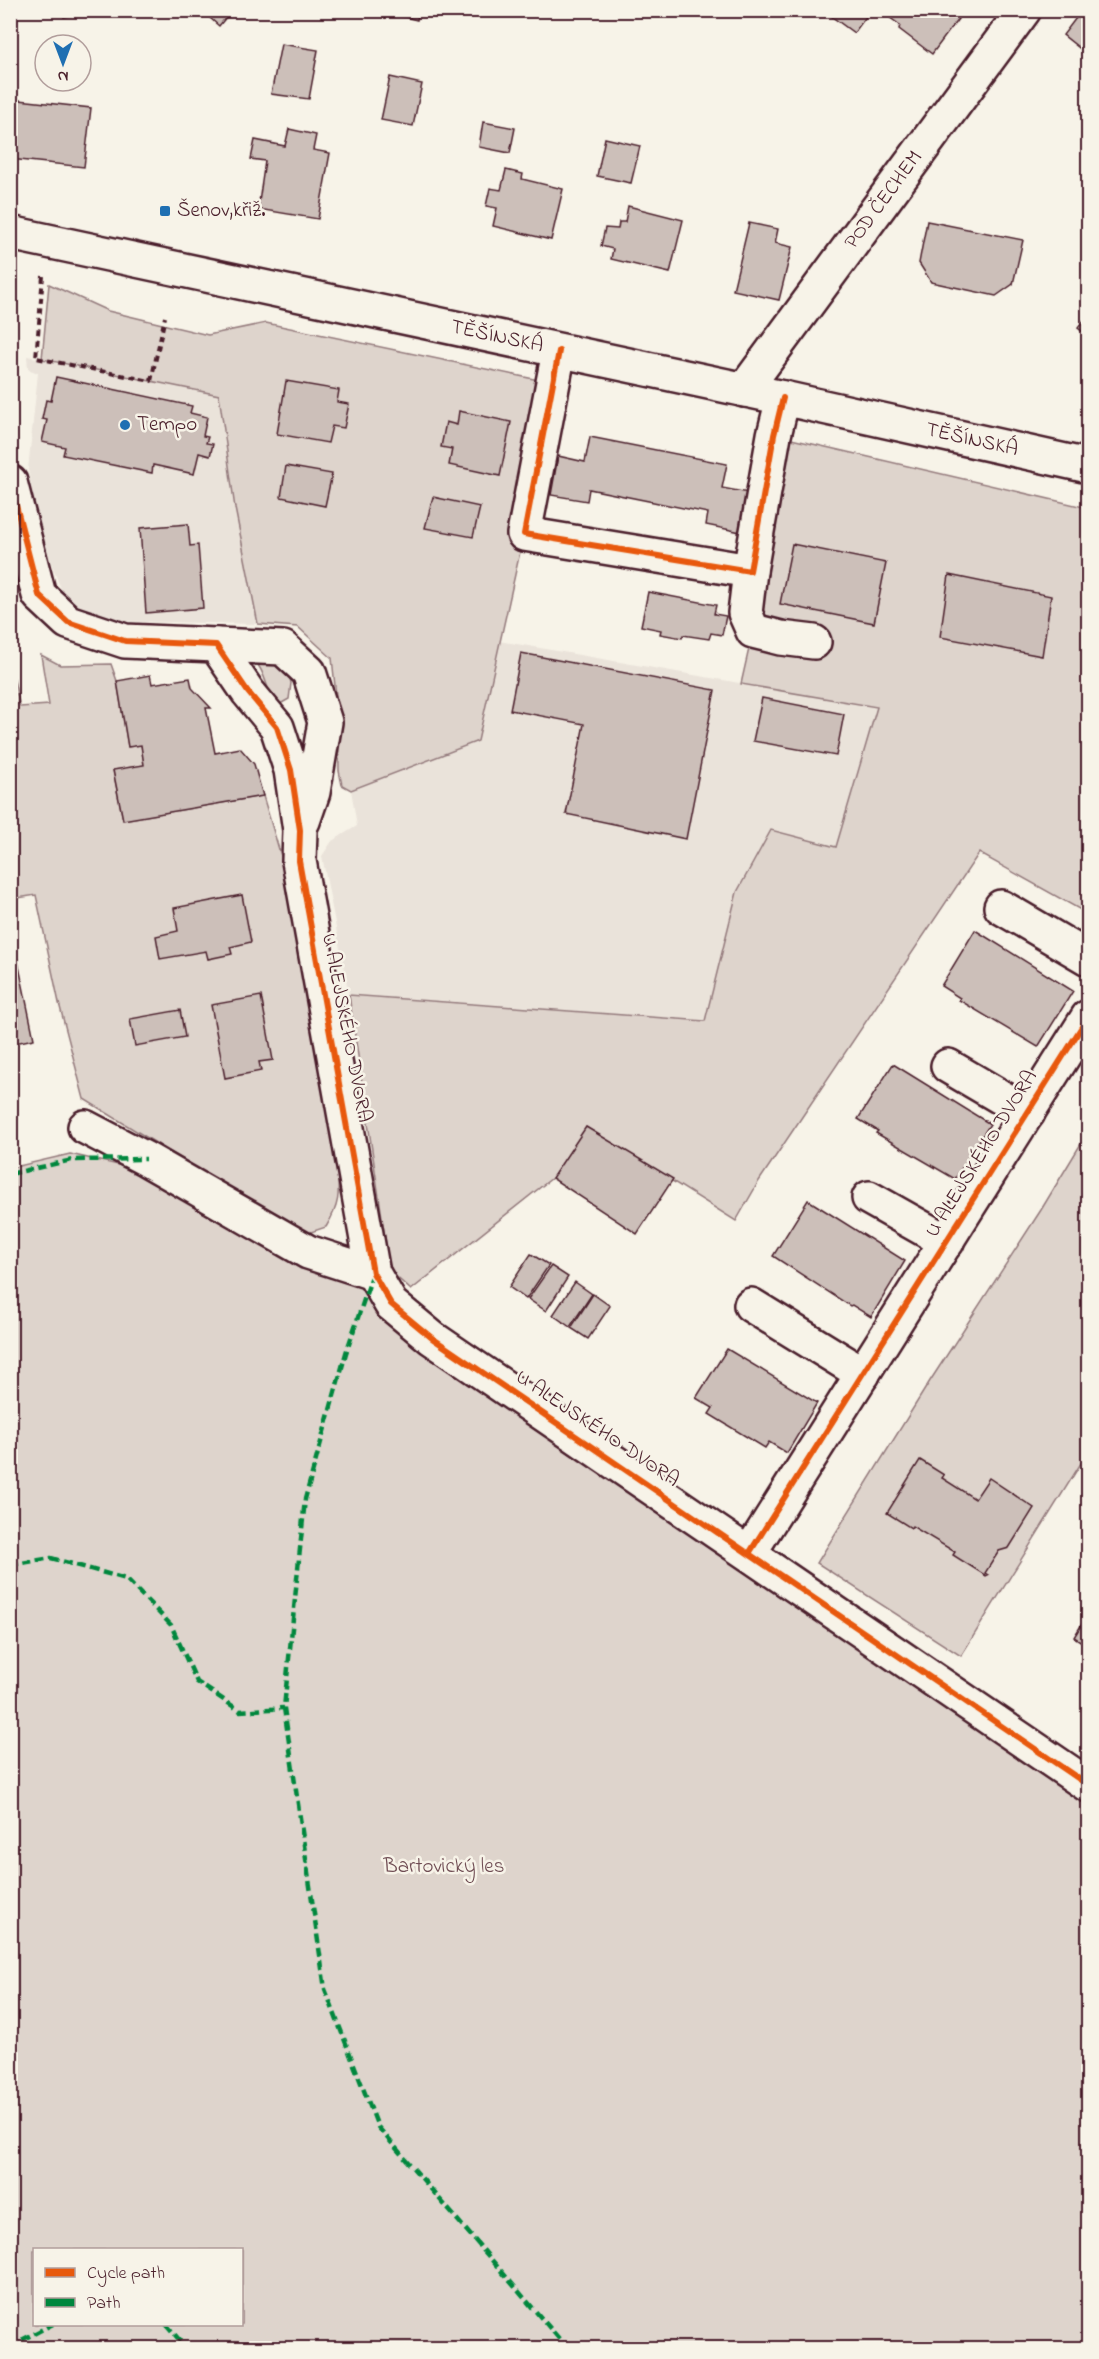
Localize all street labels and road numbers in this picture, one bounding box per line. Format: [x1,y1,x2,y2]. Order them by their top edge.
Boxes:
street label: POD ČECHEM [838,144,930,256]
street label: TĚŠÍNSKÁ [448,312,546,361]
street label: TĚŠÍNSKÁ [923,415,1021,465]
street label: U ALEJSKÉHO DVORA [313,931,379,1125]
street label: U ALEJSKÉHO DVORA [918,1065,1046,1243]
street label: U ALEJSKÉHO DVORA [509,1363,685,1495]

